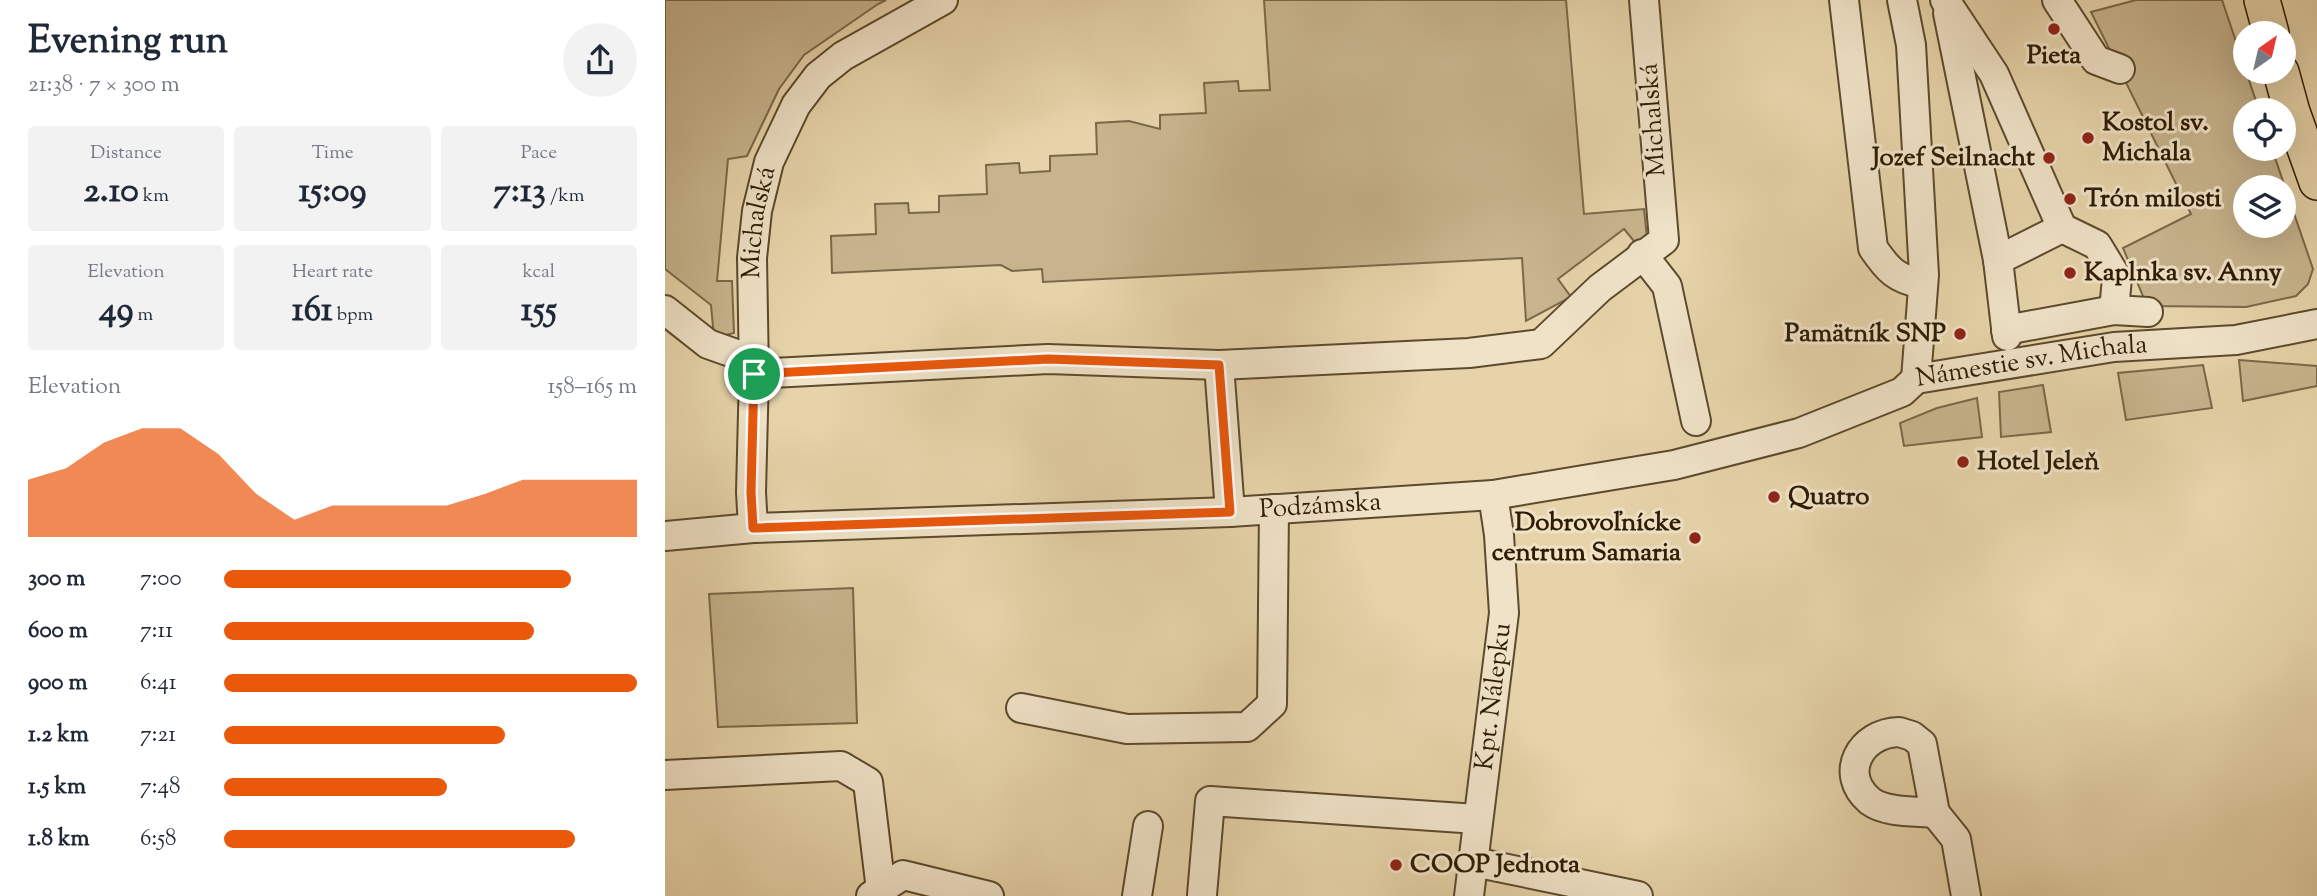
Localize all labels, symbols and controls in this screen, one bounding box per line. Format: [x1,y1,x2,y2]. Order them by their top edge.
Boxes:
text: Evening run [28,16,228,70]
marker: Pieta [2046,21,2062,37]
north arrow [2233,21,2296,84]
map controls [2233,21,2296,238]
button: share [563,23,637,97]
place label: Pieta [2027,38,2081,75]
street label: Michalská [1632,62,1676,178]
text: 21:38 · 7 × 300 m [28,69,180,102]
button: locate [2233,98,2296,161]
place label: Kostol sv. Michala [2102,105,2209,172]
marker: Kostol sv. Michala [2080,130,2096,146]
text: Distance [90,140,162,167]
text: Time [311,140,354,167]
text: Pace [521,140,557,167]
place label: Jozef Seilnacht [1870,140,2035,177]
marker: Jozef Seilnacht [2041,150,2057,166]
street label: Michalská [733,162,786,279]
text: 2.10 [83,167,139,218]
text: 15:09 [298,167,367,218]
text: 7:13 [493,167,546,218]
button: layers [2233,175,2296,238]
place label: Trón milosti [2084,181,2222,218]
text: km [139,183,169,210]
text: /km [546,183,584,210]
marker: Trón milosti [2062,191,2078,207]
place label: Kaplnka sv. Anny [2084,255,2282,292]
text: Elevation [88,259,165,286]
text: Heart rate [292,259,373,286]
text: kcal [522,259,555,286]
marker: Kaplnka sv. Anny [2062,265,2078,281]
text: 49 [99,286,133,337]
text: 161 [292,286,333,337]
text: 155 [521,286,557,337]
text: m [133,302,153,329]
text: bpm [333,302,373,329]
place label: Pamätník SNP [1785,316,1946,353]
marker: Pamätník SNP [1952,326,1968,342]
street label: Námestie sv. Michala [1913,327,2148,397]
pin [724,344,784,404]
icon: arrive [735,355,773,393]
text: Elevation [28,371,121,404]
text: 158–165 m [548,371,637,404]
place label: Hotel Jeleň [1977,444,2100,481]
marker: Hotel Jeleň [1955,454,1971,470]
place label: Quatro [1788,479,1869,516]
street label: Podzámska [1258,484,1382,529]
marker: Quatro [1766,489,1782,505]
place label: Dobrovoľnícke centrum Samaria [1492,505,1681,572]
marker: Dobrovoľnícke centrum Samaria [1687,530,1703,546]
text: 300 m [28,563,85,596]
text: 7:00 [140,563,182,596]
text: 600 m [28,615,88,648]
text: 7:11 [140,615,173,648]
street label: Kpt. Nálepku [1466,621,1521,772]
text: 900 m [28,667,87,700]
text: 6:41 [140,667,177,700]
text: 1.2 km [28,719,89,752]
text: 7:21 [140,719,176,752]
text: 1.5 km [28,771,86,804]
text: 7:48 [140,771,181,804]
text: 1.8 km [28,823,90,856]
text: 6:58 [140,823,177,856]
place label: COOP Jednota [1410,847,1580,884]
marker: COOP Jednota [1388,857,1404,873]

